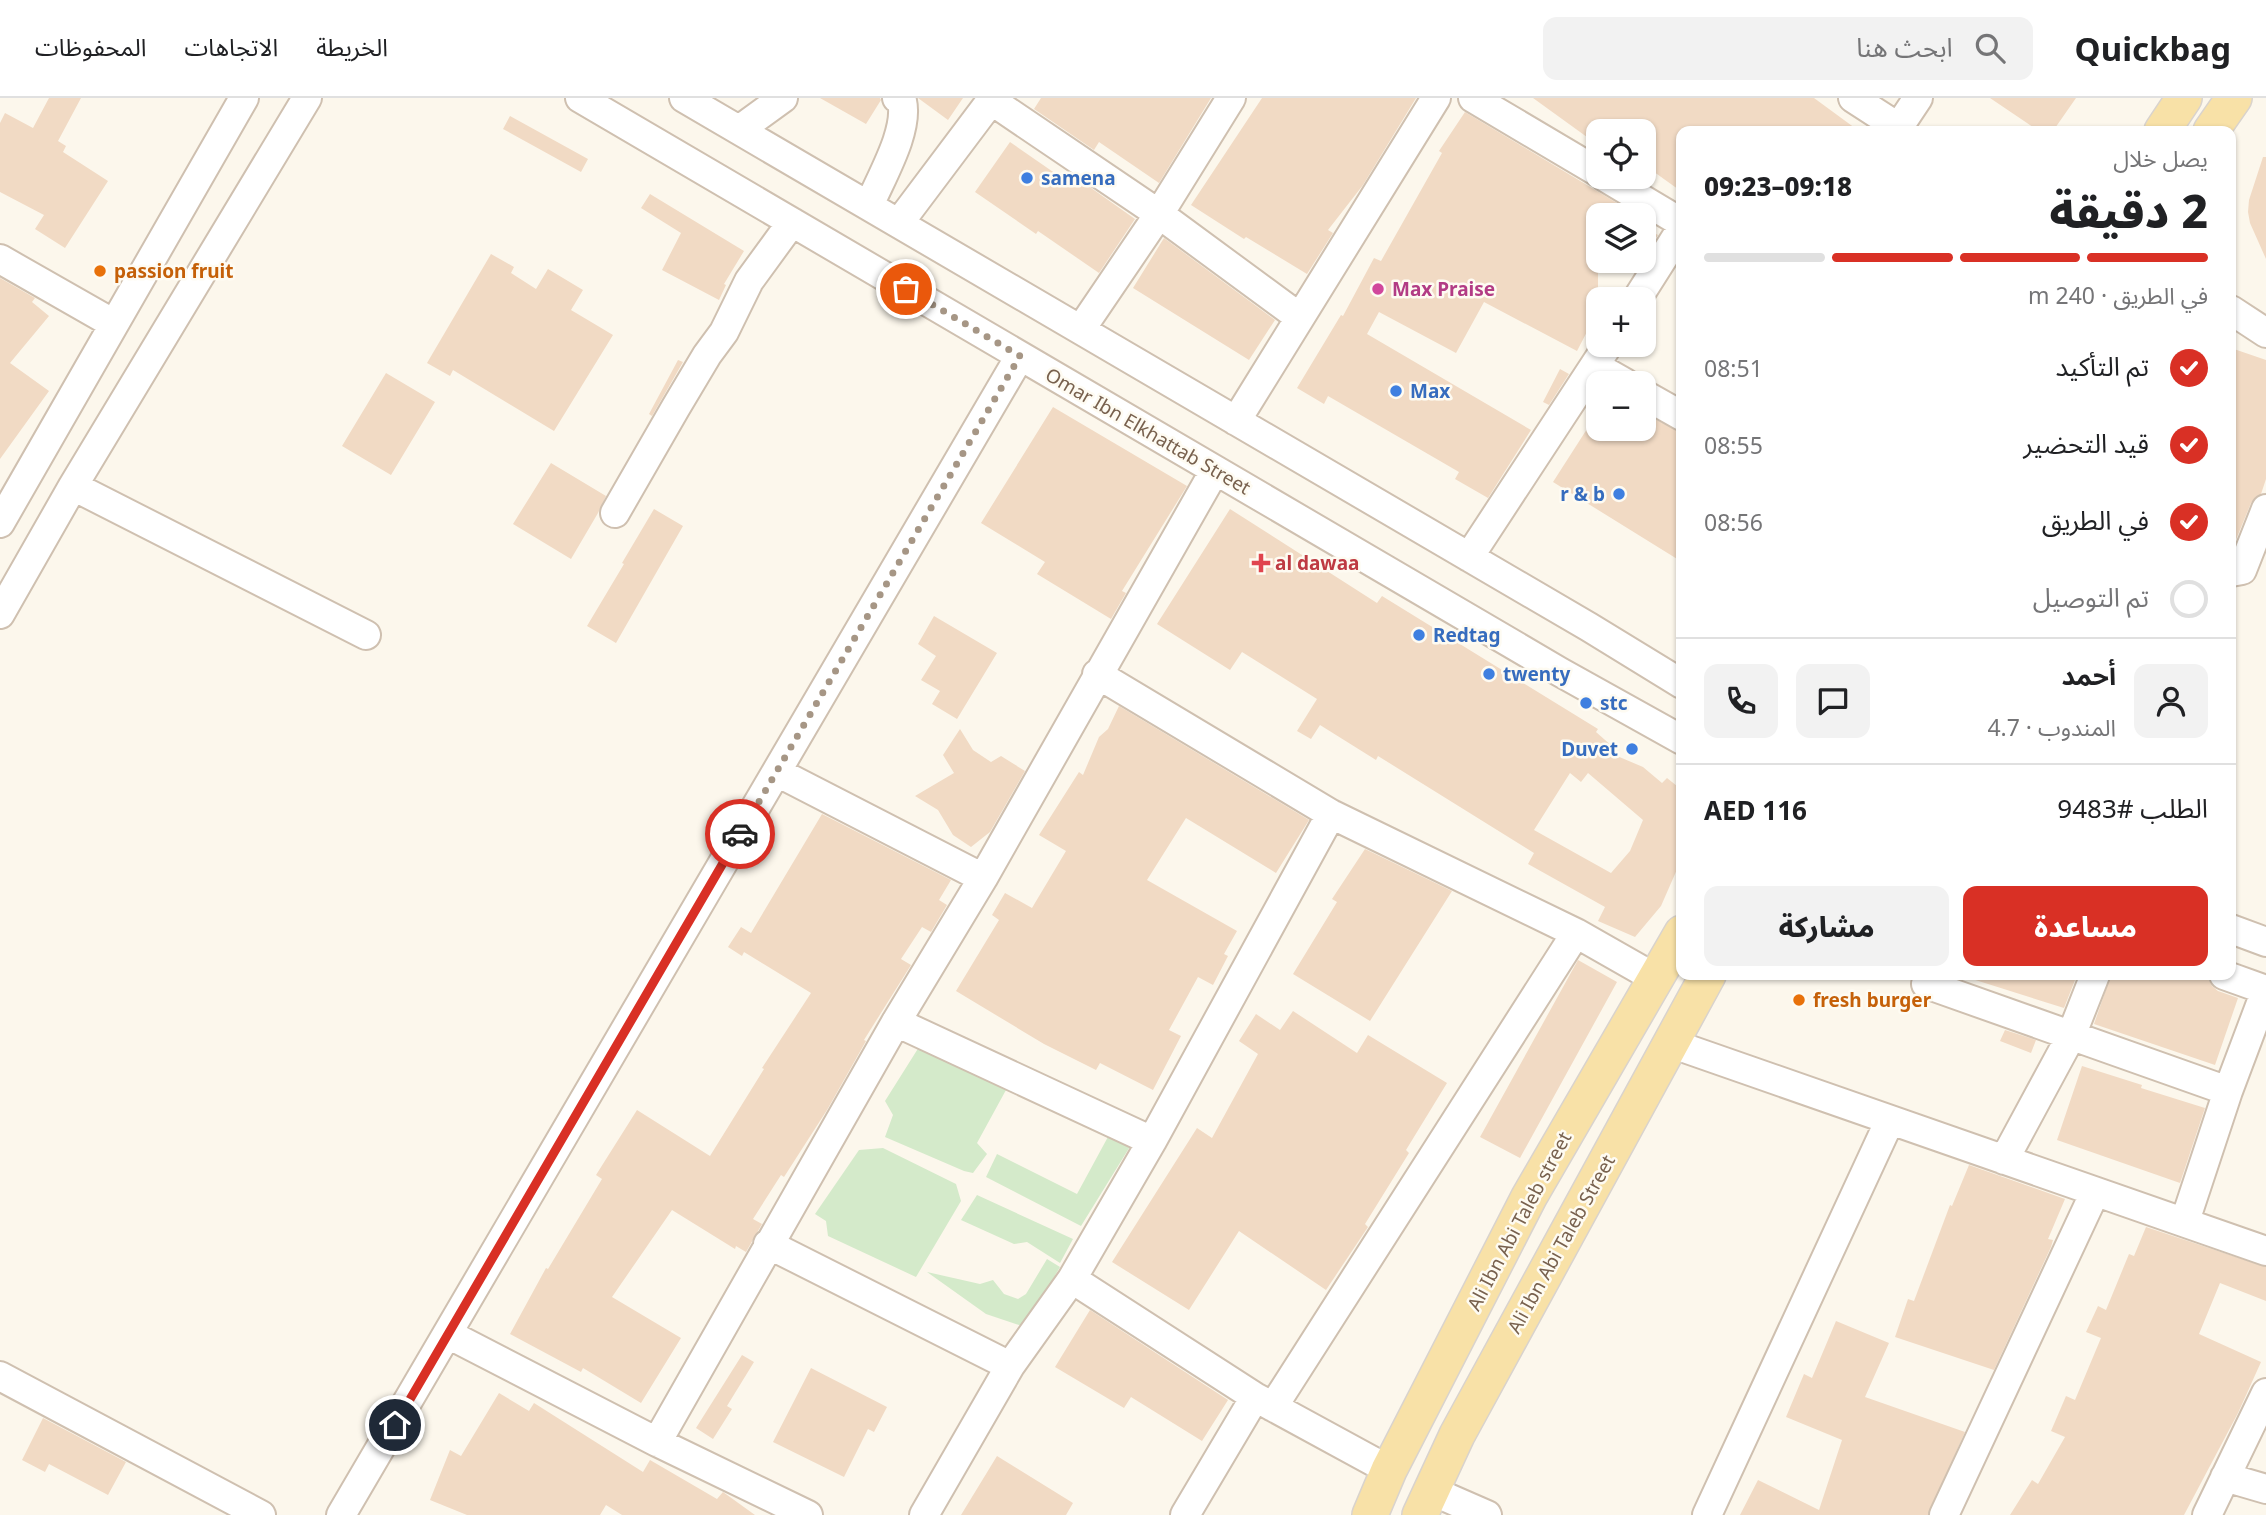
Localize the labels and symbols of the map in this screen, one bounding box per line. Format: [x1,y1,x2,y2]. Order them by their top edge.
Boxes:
place label: samena [1041,165,1116,191]
marker: samena [1019,170,1035,186]
place label: passion fruit [114,258,233,284]
pin [876,259,936,319]
marker: passion fruit [92,263,108,279]
place label: Max Praise [1392,276,1495,302]
marker: Max Praise [1370,281,1386,297]
street label: Omar Ibn Elkhattab Street [1041,362,1255,501]
place label: Max [1410,378,1450,404]
marker: Max [1388,383,1404,399]
place label: r & b [1560,481,1605,507]
marker: r & b [1611,486,1627,502]
place label: al dawaa [1275,550,1359,576]
marker: al dawaa [1253,555,1269,571]
place label: Redtag [1433,622,1500,648]
marker: Redtag [1411,627,1427,643]
place label: twenty [1503,661,1570,687]
marker: twenty [1481,666,1497,682]
place label: stc [1600,690,1628,716]
marker: stc [1578,695,1594,711]
place label: Duvet [1561,736,1618,762]
marker: Duvet [1624,741,1640,757]
courier [705,799,775,869]
place label: fresh burger [1813,987,1932,1013]
marker: fresh burger [1791,992,1807,1008]
street label: Ali Ibn Abi Taleb street [1461,1127,1577,1315]
street label: Ali Ibn Abi Taleb Street [1501,1150,1621,1338]
pin [365,1395,425,1455]

